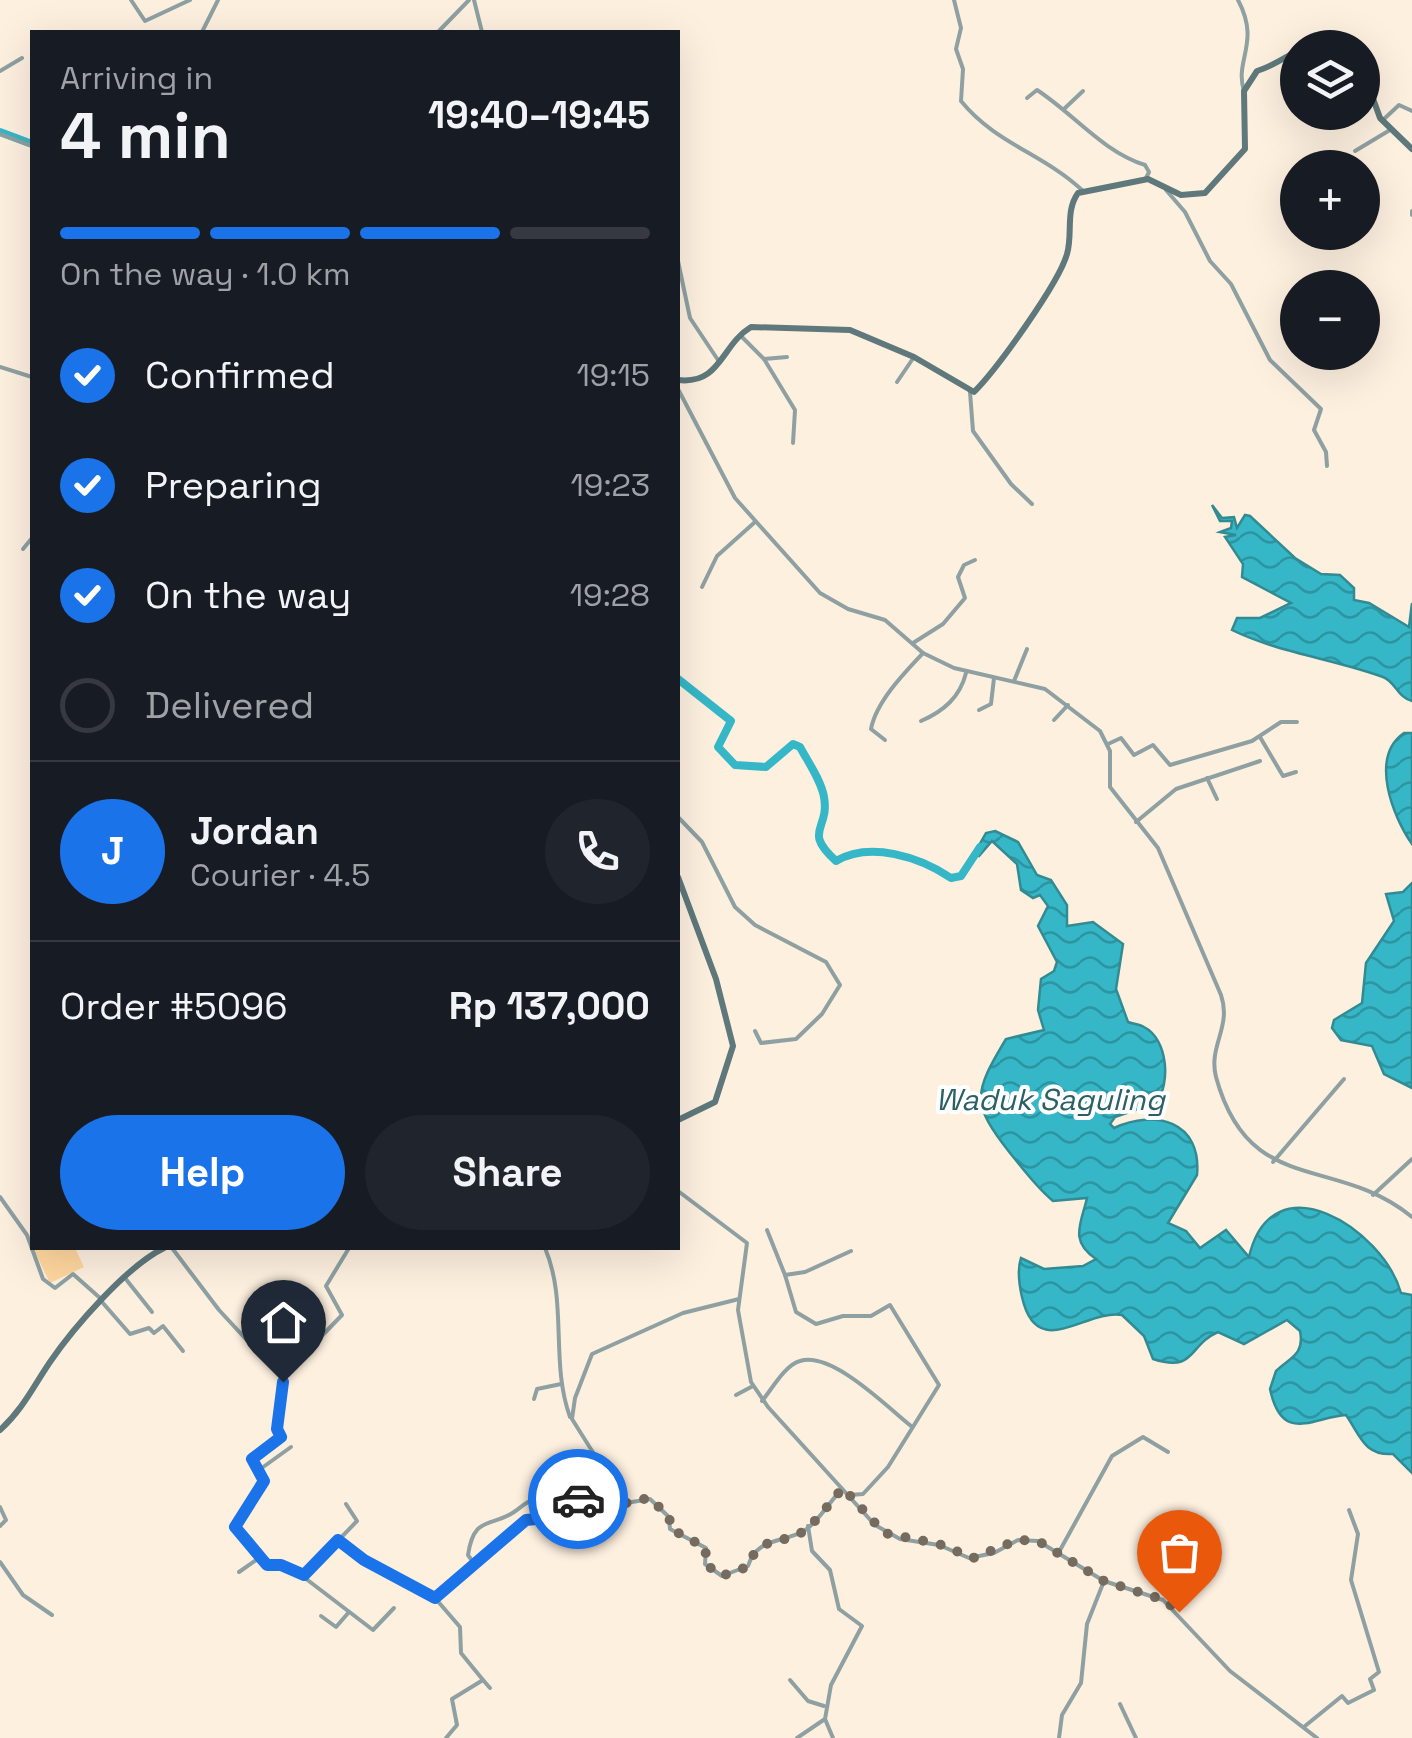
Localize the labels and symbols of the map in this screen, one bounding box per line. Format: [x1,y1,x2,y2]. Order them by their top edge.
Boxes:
water label: Waduk Saguling [935,1080,1166,1119]
pin [241,1280,326,1383]
courier [528,1449,628,1549]
pin [1137,1510,1222,1613]

